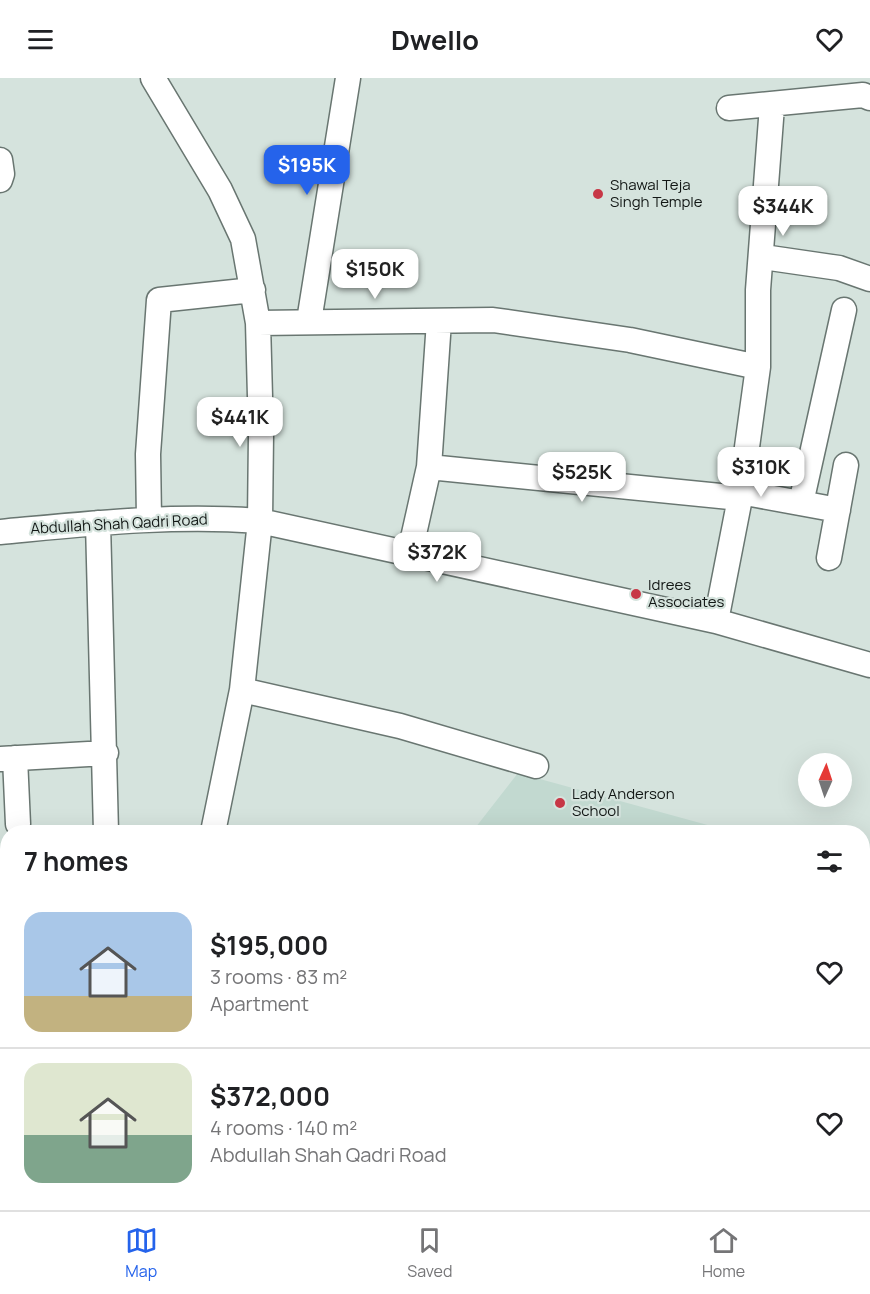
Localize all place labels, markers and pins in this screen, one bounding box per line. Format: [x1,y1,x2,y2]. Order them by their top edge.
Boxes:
pin: $195K [265,145,349,196]
place label: Shawal Teja Singh Temple [610,174,703,212]
pin: $344K [741,186,825,237]
marker: Shawal Teja Singh Temple [591,187,605,201]
pin: $150K [333,249,417,300]
pin: $441K [198,397,282,448]
pin: $310K [719,447,803,498]
pin: $525K [540,452,624,503]
pin: $372K [395,532,479,583]
place label: Idrees Associates [648,574,725,612]
marker: Idrees Associates [629,587,643,601]
place label: Lady Anderson School [572,783,675,821]
marker: Lady Anderson School [553,796,567,810]

